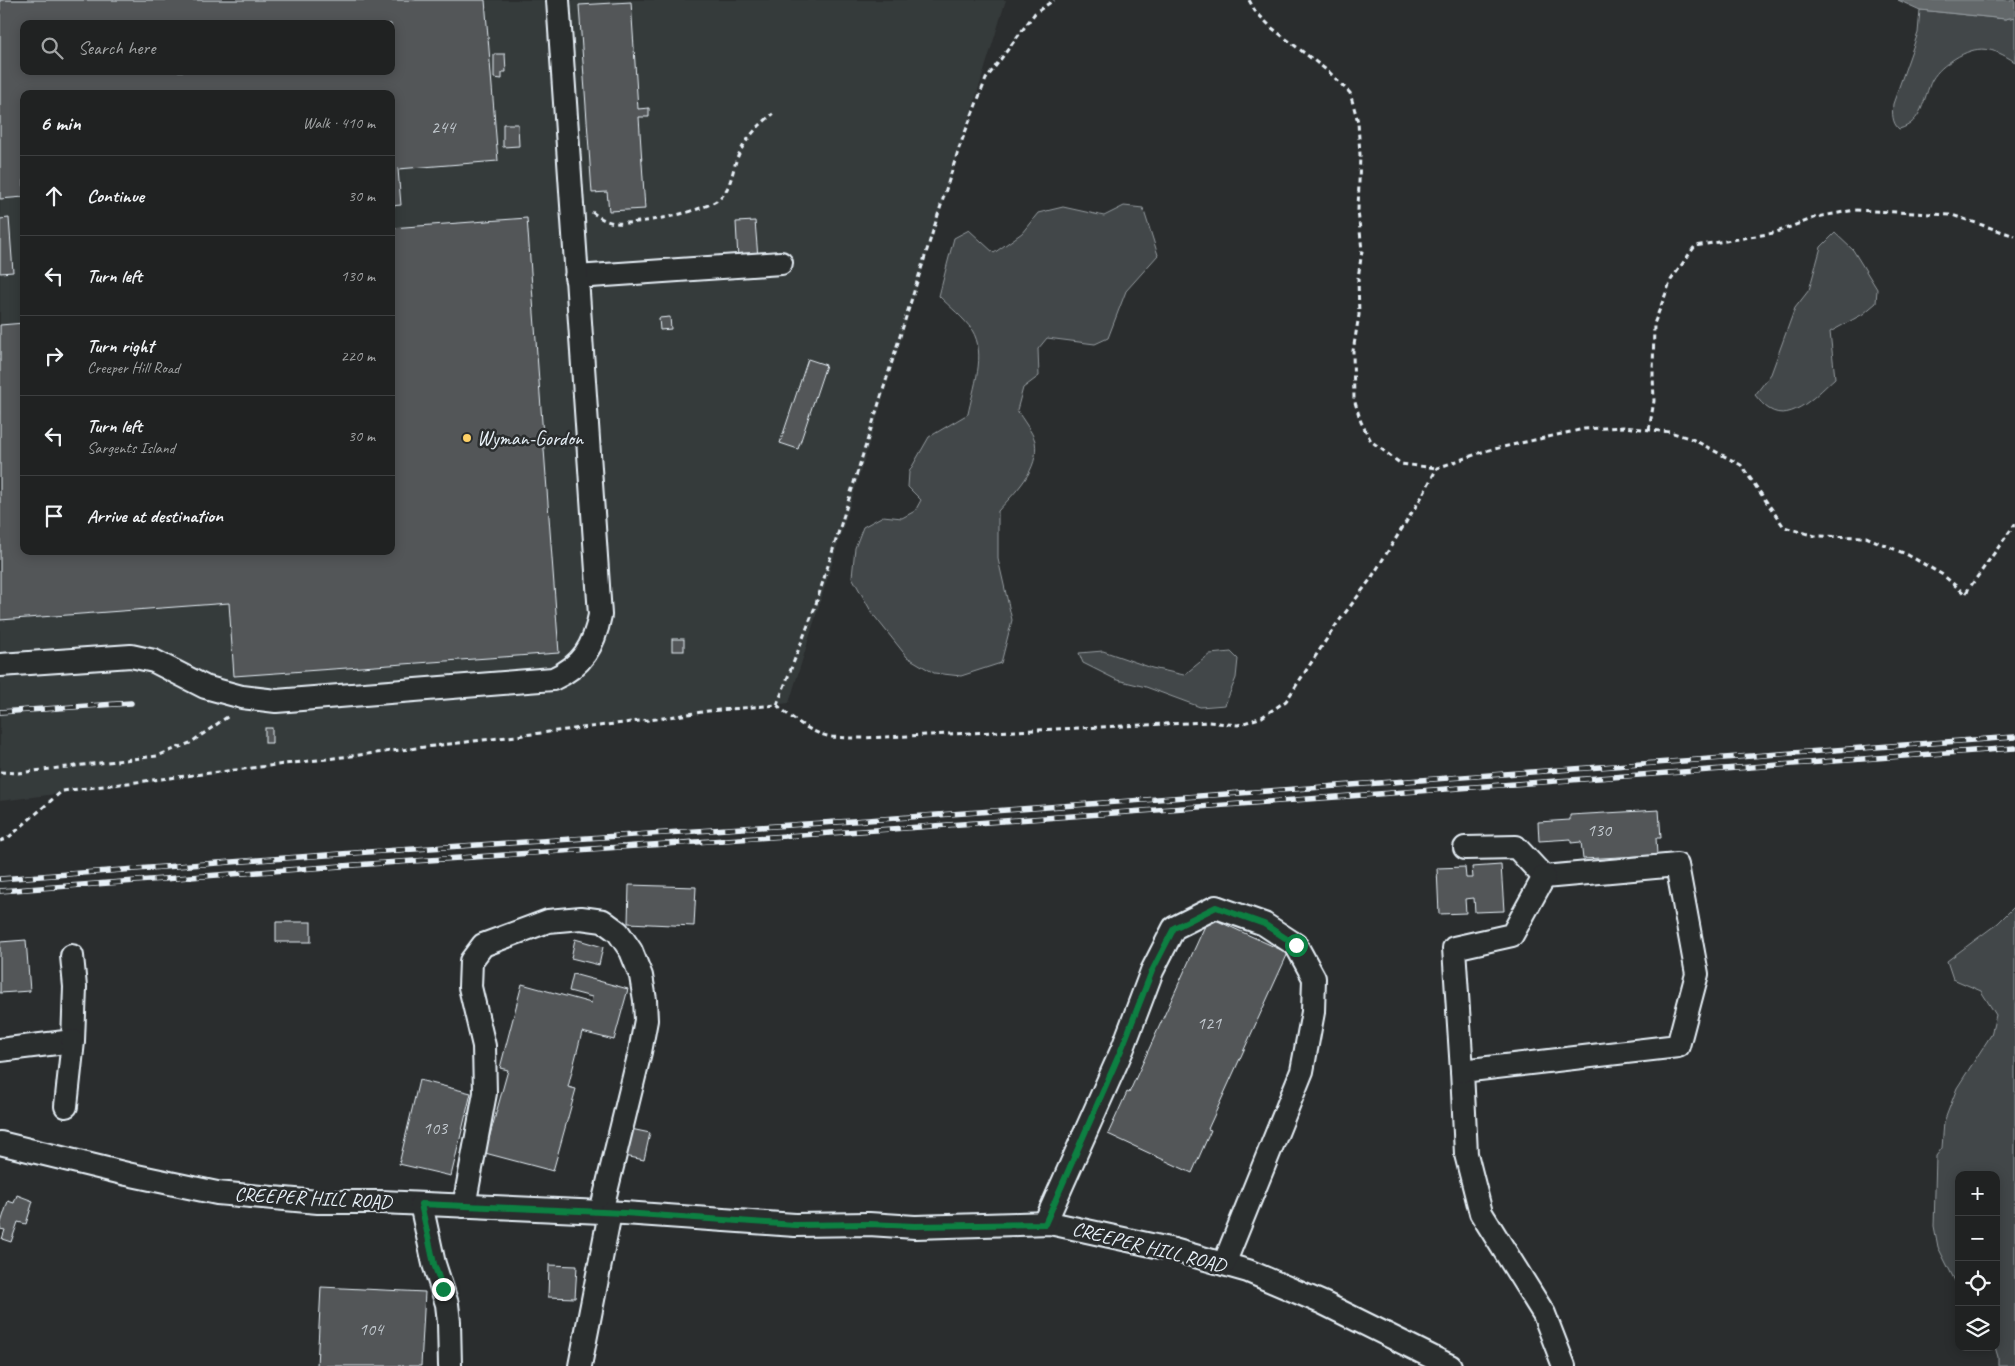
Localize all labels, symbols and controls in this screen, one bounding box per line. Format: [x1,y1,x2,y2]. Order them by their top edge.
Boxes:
search box [20,20,395,75]
icon: search [38,34,66,62]
text: Search here [78,36,155,60]
text: 6 min [40,110,81,136]
text: Walk · 410 m [303,113,375,133]
house number: 244 [431,116,457,138]
icon: ahead [40,182,68,210]
text: Continue [87,184,144,208]
text: 30 m [348,186,375,206]
icon: left [40,262,68,290]
text: Turn left [87,264,142,288]
text: 130 m [341,266,375,286]
text: Turn right [87,334,154,358]
icon: right [40,342,68,370]
text: 220 m [341,346,375,366]
text: Creeper Hill Road [87,358,180,378]
text: Turn left [87,414,142,438]
icon: left [40,422,68,450]
text: 30 m [348,426,375,446]
place label: Wyman-Gordon [477,426,584,451]
marker: Wyman-Gordon [461,432,473,444]
text: Sargents Island [87,438,175,458]
icon: arrive [40,502,68,530]
text: Arrive at destination [87,504,223,528]
house number: 130 [1587,819,1613,841]
route start [1285,934,1308,957]
house number: 121 [1197,1012,1222,1034]
house number: 103 [423,1117,449,1139]
map controls [1955,1171,2000,1351]
button: + [1955,1171,2000,1216]
street label: CREEPER HILL ROAD [234,1181,395,1215]
street label: CREEPER HILL ROAD [1070,1216,1231,1279]
button: − [1955,1216,2000,1261]
button: locate [1955,1261,2000,1306]
route end [432,1278,455,1301]
button: layers [1955,1306,2000,1351]
house number: 104 [359,1318,385,1340]

